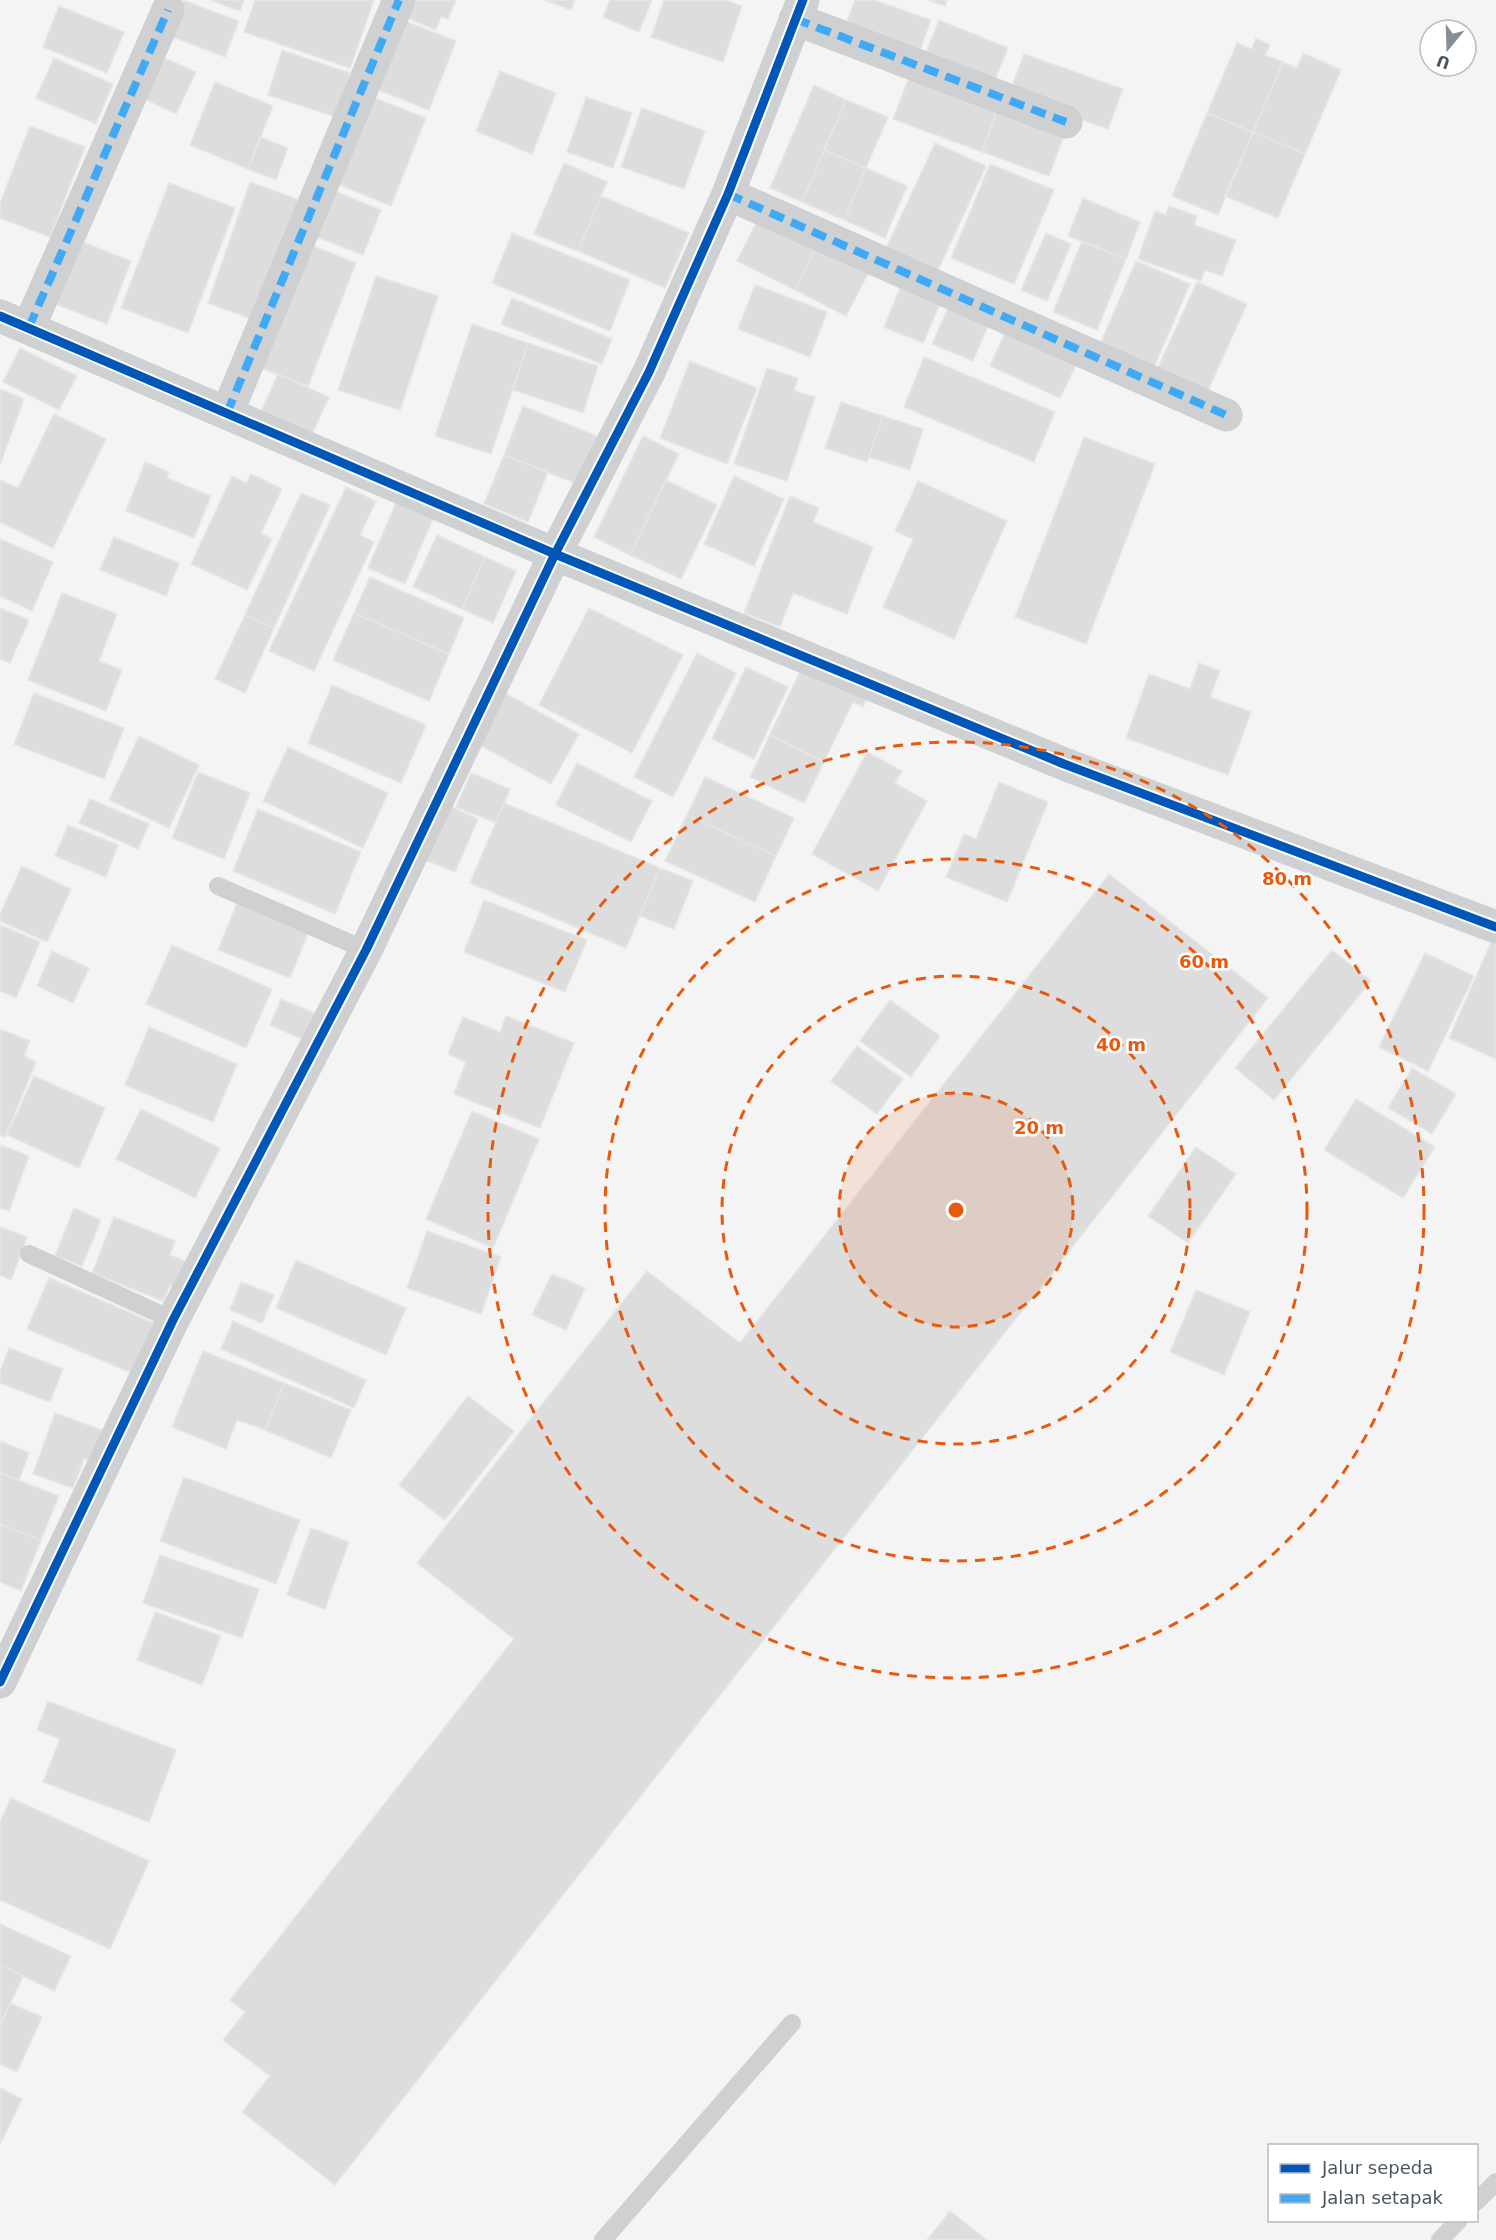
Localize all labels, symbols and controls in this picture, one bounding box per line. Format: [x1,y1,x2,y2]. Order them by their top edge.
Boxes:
north arrow [1418,18,1478,78]
text: U [1434,51,1453,73]
text: 80 m [1262,868,1312,889]
text: 60 m [1179,951,1229,972]
text: 40 m [1096,1034,1146,1055]
text: 20 m [1014,1117,1064,1138]
centre of rings [946,1200,966,1220]
legend [1268,2144,1478,2222]
text: Jalur sepeda [1321,2157,1433,2178]
text: Jalan setapak [1321,2187,1443,2208]

